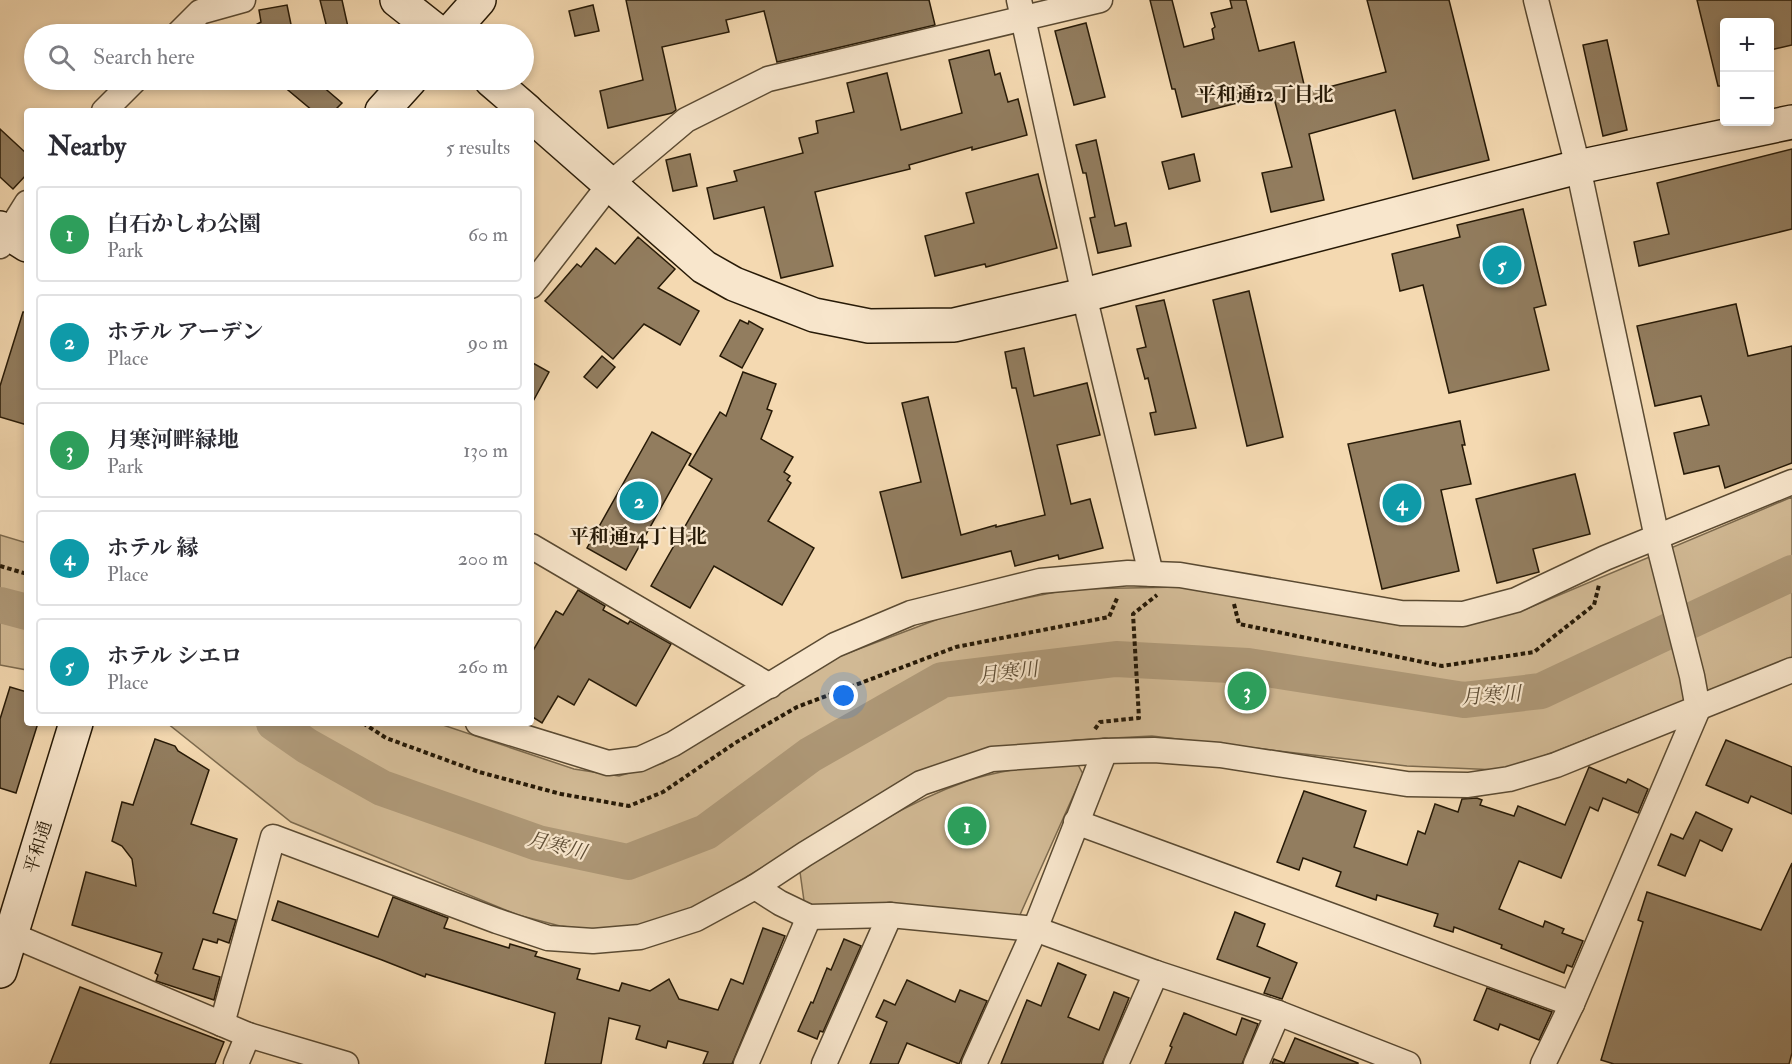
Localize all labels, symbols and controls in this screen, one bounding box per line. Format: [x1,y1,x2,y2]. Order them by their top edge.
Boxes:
map controls [1720,18,1774,126]
button: + [1720,18,1774,72]
search box [24,24,534,90]
icon: search [45,41,78,74]
text: Search here [93,43,195,71]
button: − [1720,72,1774,126]
district label: 平和通12丁目北 [1196,82,1334,107]
text: Nearby [48,131,126,163]
text: 5 results [446,135,510,160]
text: 白石かしわ公園 [107,210,261,238]
text: 1 [66,222,73,247]
text: 60 m [468,222,508,247]
text: Park [107,238,143,263]
pin: 5 [1482,242,1522,288]
text: ホテル アーデン [107,318,263,346]
text: 2 [64,330,75,355]
text: 90 m [468,330,508,355]
text: Place [107,346,148,371]
text: 月寒河畔緑地 [107,426,239,454]
text: 3 [66,438,73,463]
text: 130 m [463,438,508,463]
text: Park [107,454,143,479]
pin: 2 [620,478,658,524]
pin: 4 [1382,480,1422,526]
district label: 平和通14丁目北 [569,524,707,549]
text: ホテル 縁 [107,534,199,562]
text: 4 [64,546,75,571]
text: 200 m [458,546,508,571]
text: Place [107,562,148,587]
text: ホテル シエロ [107,642,243,670]
text: 5 [65,654,74,679]
text: 260 m [458,654,508,679]
water label: 月寒川 [977,656,1041,689]
pin: 3 [1228,668,1266,714]
text: Place [107,670,148,695]
your location [829,681,858,710]
water label: 月寒川 [1460,681,1524,710]
pin: 1 [948,804,986,848]
street label: 平和通 [20,818,57,876]
water label: 月寒川 [525,826,591,865]

